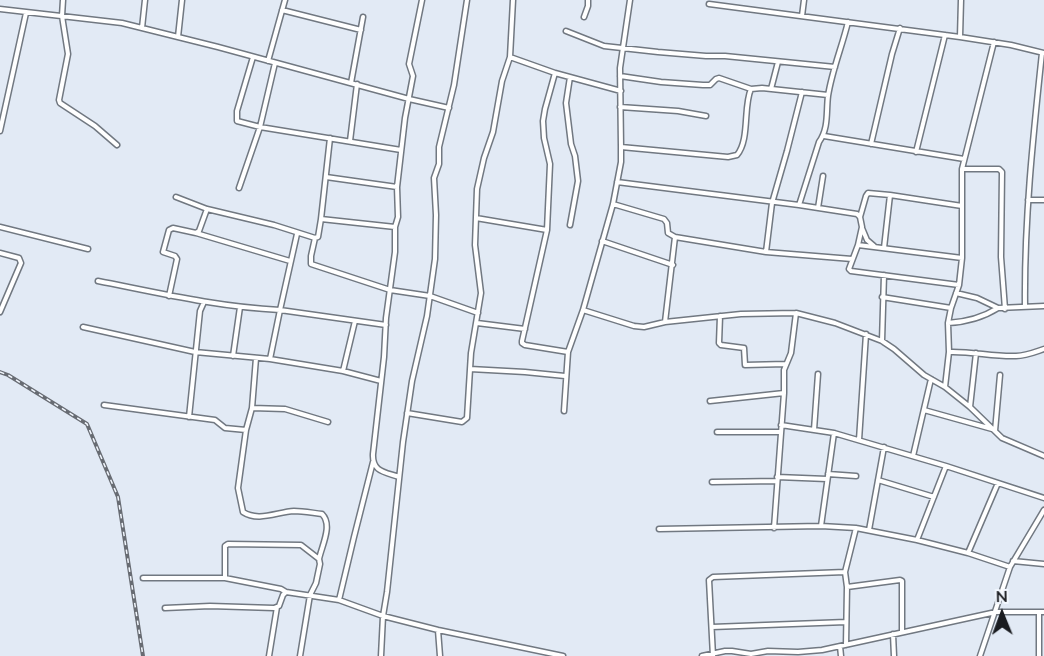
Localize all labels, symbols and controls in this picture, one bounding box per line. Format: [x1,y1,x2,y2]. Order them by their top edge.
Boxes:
north arrow [972,584,1032,644]
text: N [995,586,1008,606]

